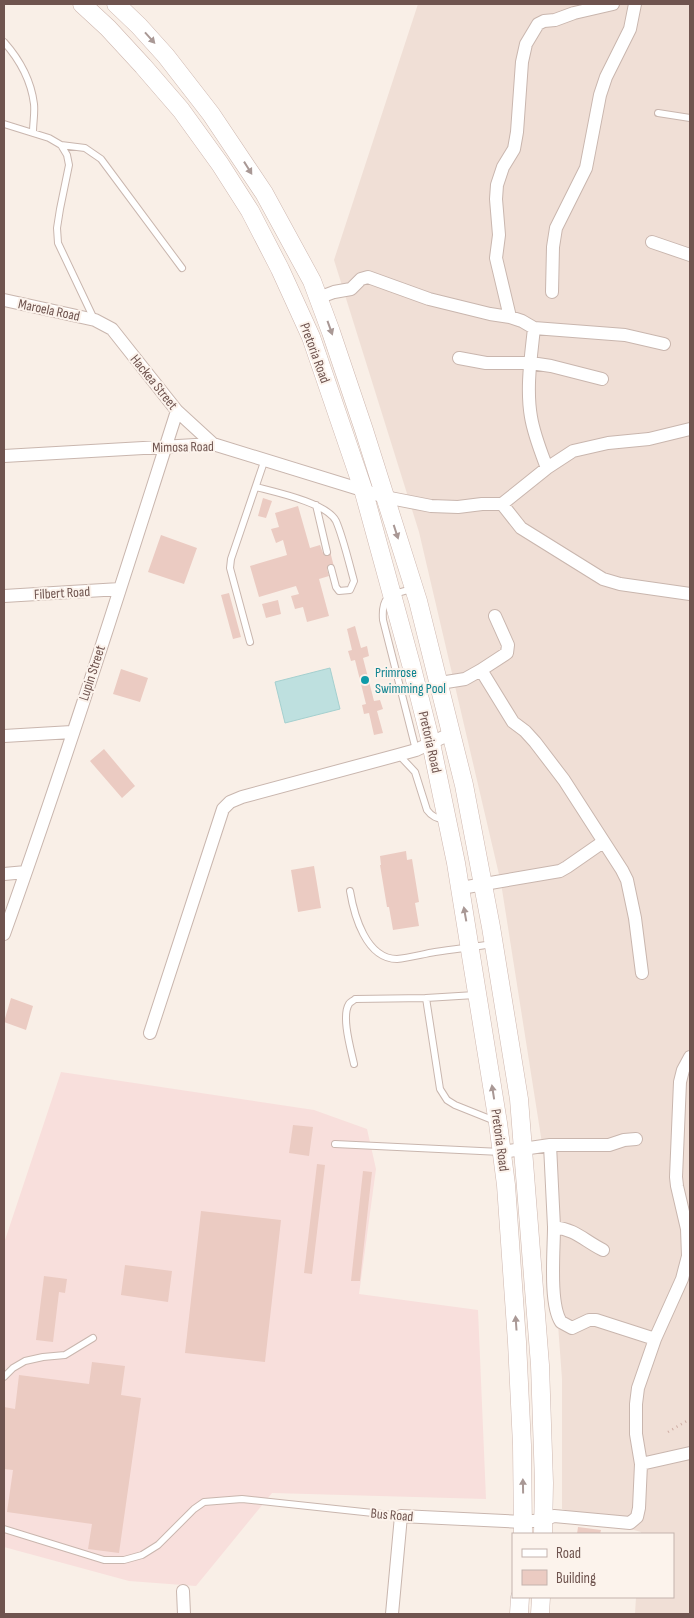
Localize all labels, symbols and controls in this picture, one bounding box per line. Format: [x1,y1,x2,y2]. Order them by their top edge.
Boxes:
one-way arrow [144,32,156,44]
one-way arrow [243,161,252,174]
street label: Maroela Road [17,295,81,325]
one-way arrow [327,320,334,335]
street label: Pretoria Road [296,321,334,386]
street label: Hackea Street [127,351,181,413]
street label: Mimosa Road [152,438,214,456]
one-way arrow [393,525,401,540]
street label: Filbert Road [34,583,91,603]
street label: Lupin Street [75,643,109,703]
place label: Primrose Swimming Pool [375,664,446,697]
marker: Primrose Swimming Pool [359,674,371,686]
street label: Pretoria Road [415,709,445,775]
one-way arrow [461,906,469,922]
one-way arrow [489,1084,497,1100]
street label: Pretoria Road [487,1108,513,1172]
one-way arrow [511,1315,519,1331]
one-way arrow [518,1477,526,1493]
street label: Bus Road [370,1505,414,1525]
legend [512,1533,674,1598]
text: Road [556,1544,581,1563]
text: Building [556,1569,596,1588]

